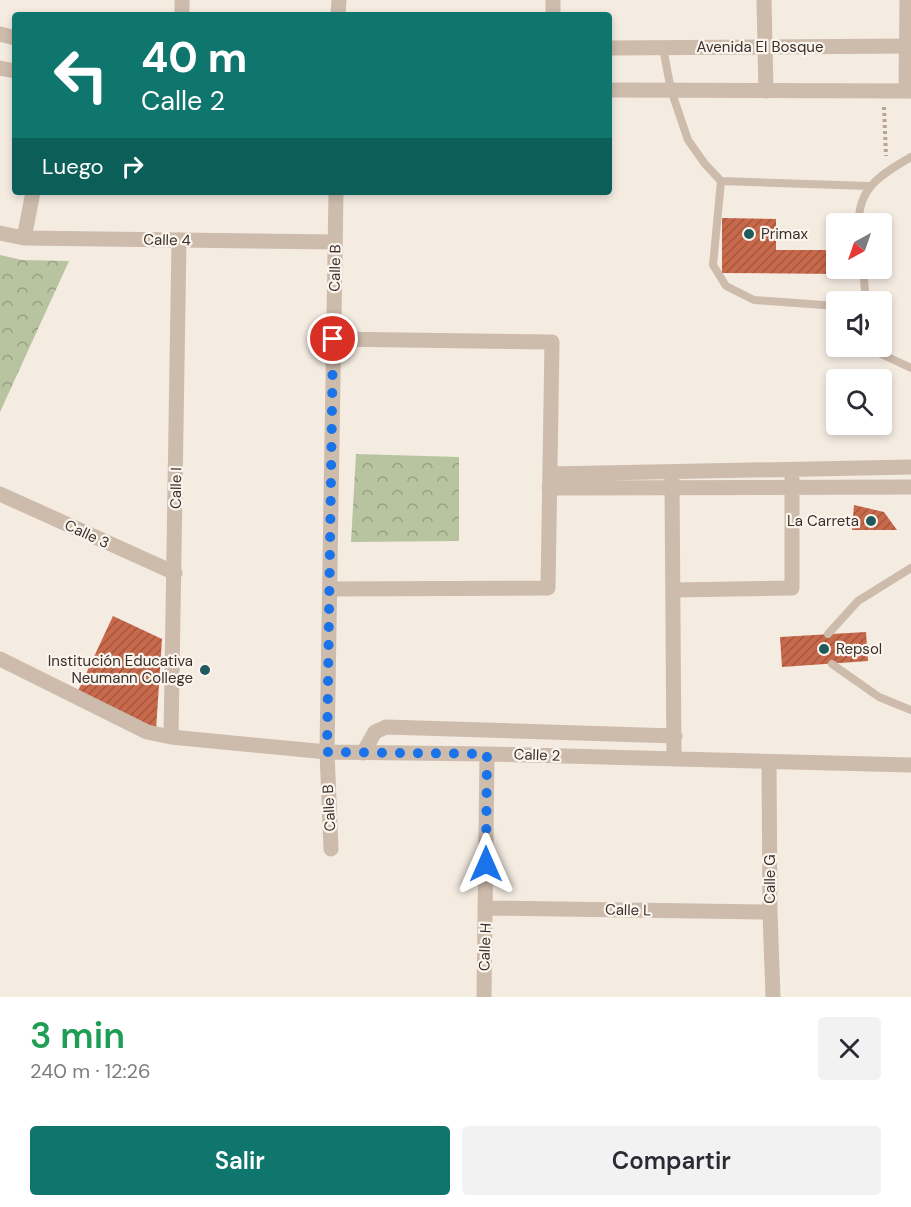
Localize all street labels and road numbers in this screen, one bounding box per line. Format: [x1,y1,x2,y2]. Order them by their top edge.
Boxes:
street label: Avenida El Bosque [697,37,823,57]
street label: Calle 4 [143,230,191,250]
street label: Calle B [325,244,345,292]
street label: Calle I [166,467,186,509]
street label: Calle 3 [61,515,113,553]
street label: Calle 2 [513,744,561,766]
street label: Calle B [318,784,340,832]
street label: Calle G [760,854,780,904]
street label: Calle L [605,900,651,920]
street label: Calle H [474,922,496,972]

